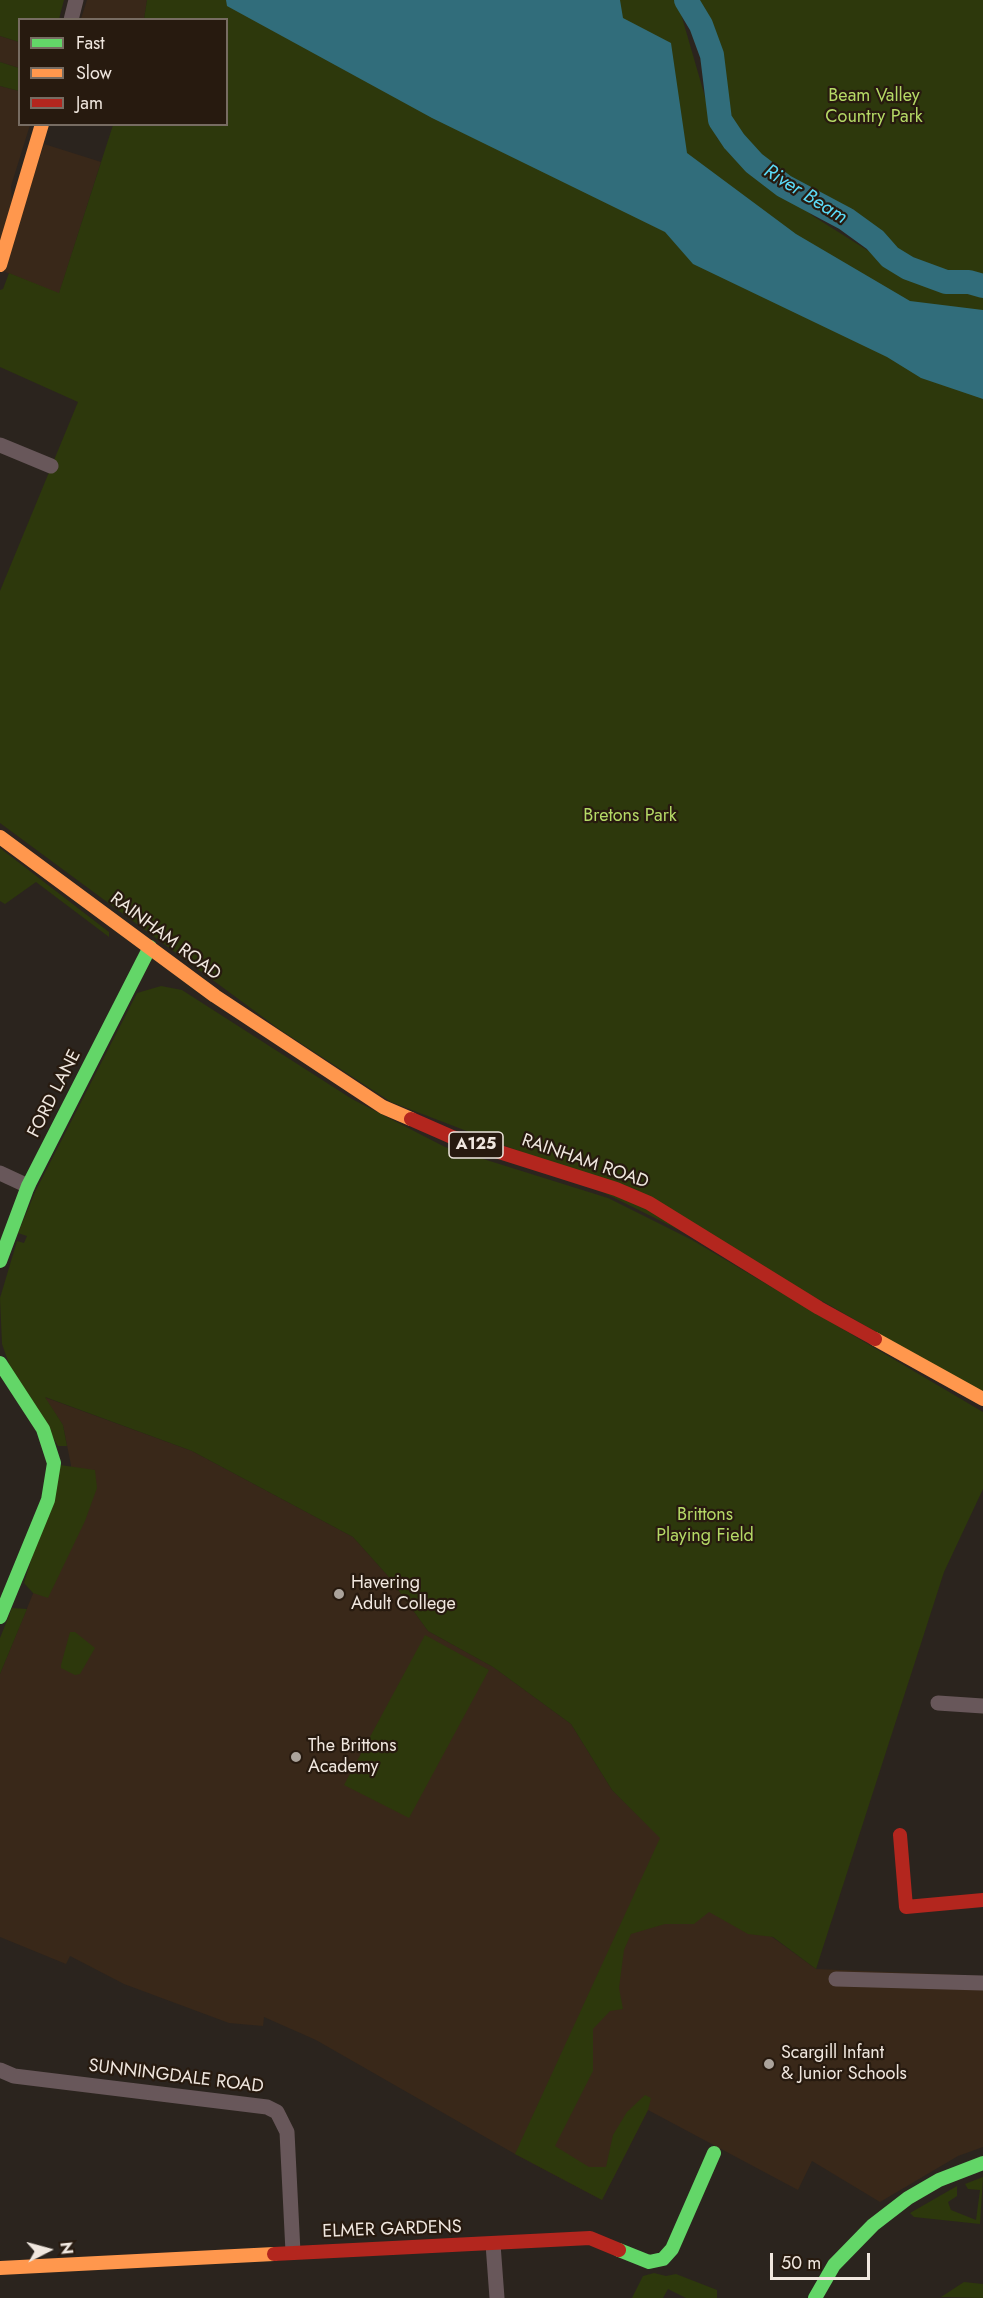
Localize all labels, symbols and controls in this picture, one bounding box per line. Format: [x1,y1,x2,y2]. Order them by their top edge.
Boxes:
legend [18,18,228,126]
text: Fast [76,30,105,56]
text: Slow [76,60,112,86]
park label: Beam Valley Country Park [825,86,923,128]
text: Jam [76,90,103,116]
water label: River Beam [759,160,851,230]
park label: Bretons Park [583,806,677,828]
street label: RAINHAM ROAD [105,888,225,986]
street label: FORD LANE [24,1047,86,1141]
street label: RAINHAM ROAD [519,1130,651,1194]
road number: A125 [449,1132,503,1158]
park label: Brittons Playing Field [656,1505,754,1547]
place label: Havering Adult College [351,1573,456,1616]
marker: Havering Adult College [332,1587,346,1601]
place label: The Brittons Academy [308,1736,397,1778]
marker: The Brittons Academy [289,1750,303,1764]
place label: Scargill Infant & Junior Schools [781,2043,907,2086]
street label: SUNNINGDALE ROAD [87,2056,265,2098]
marker: Scargill Infant & Junior Schools [762,2057,776,2071]
street label: ELMER GARDENS [322,2217,462,2243]
north arrow [18,2220,78,2280]
text: N [54,2241,79,2256]
scale bar [773,2241,874,2279]
text: 50 m [781,2250,821,2276]

